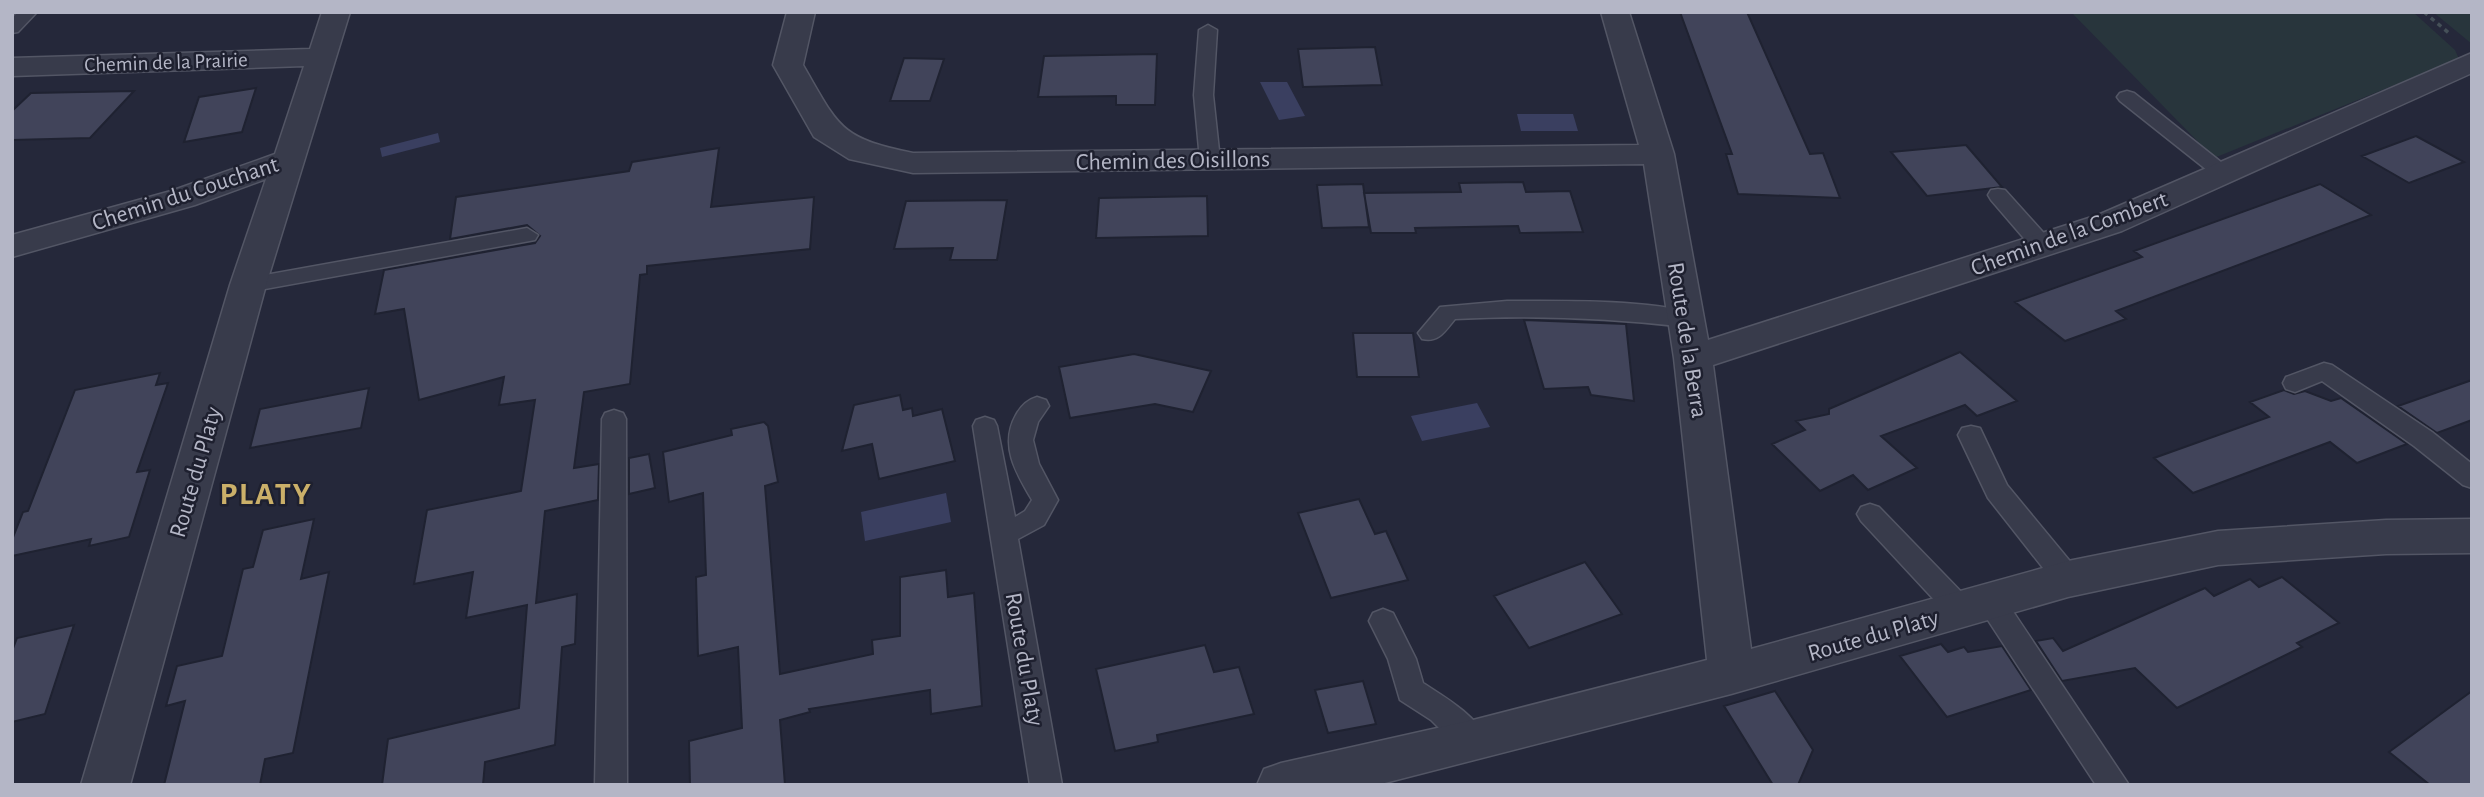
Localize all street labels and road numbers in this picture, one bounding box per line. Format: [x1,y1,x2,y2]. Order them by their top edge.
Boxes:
street label: Chemin de la Prairie [84,49,248,76]
street label: Chemin des Oisillons [1076,147,1270,175]
street label: Chemin du Couchant [89,152,282,235]
street label: Chemin de la Combert [1968,187,2171,281]
street label: Route de la Berra [1663,261,1711,420]
street label: Route du Platy [166,404,226,540]
street label: Route du Platy [1000,591,1048,728]
street label: Route du Platy [1805,606,1941,666]

